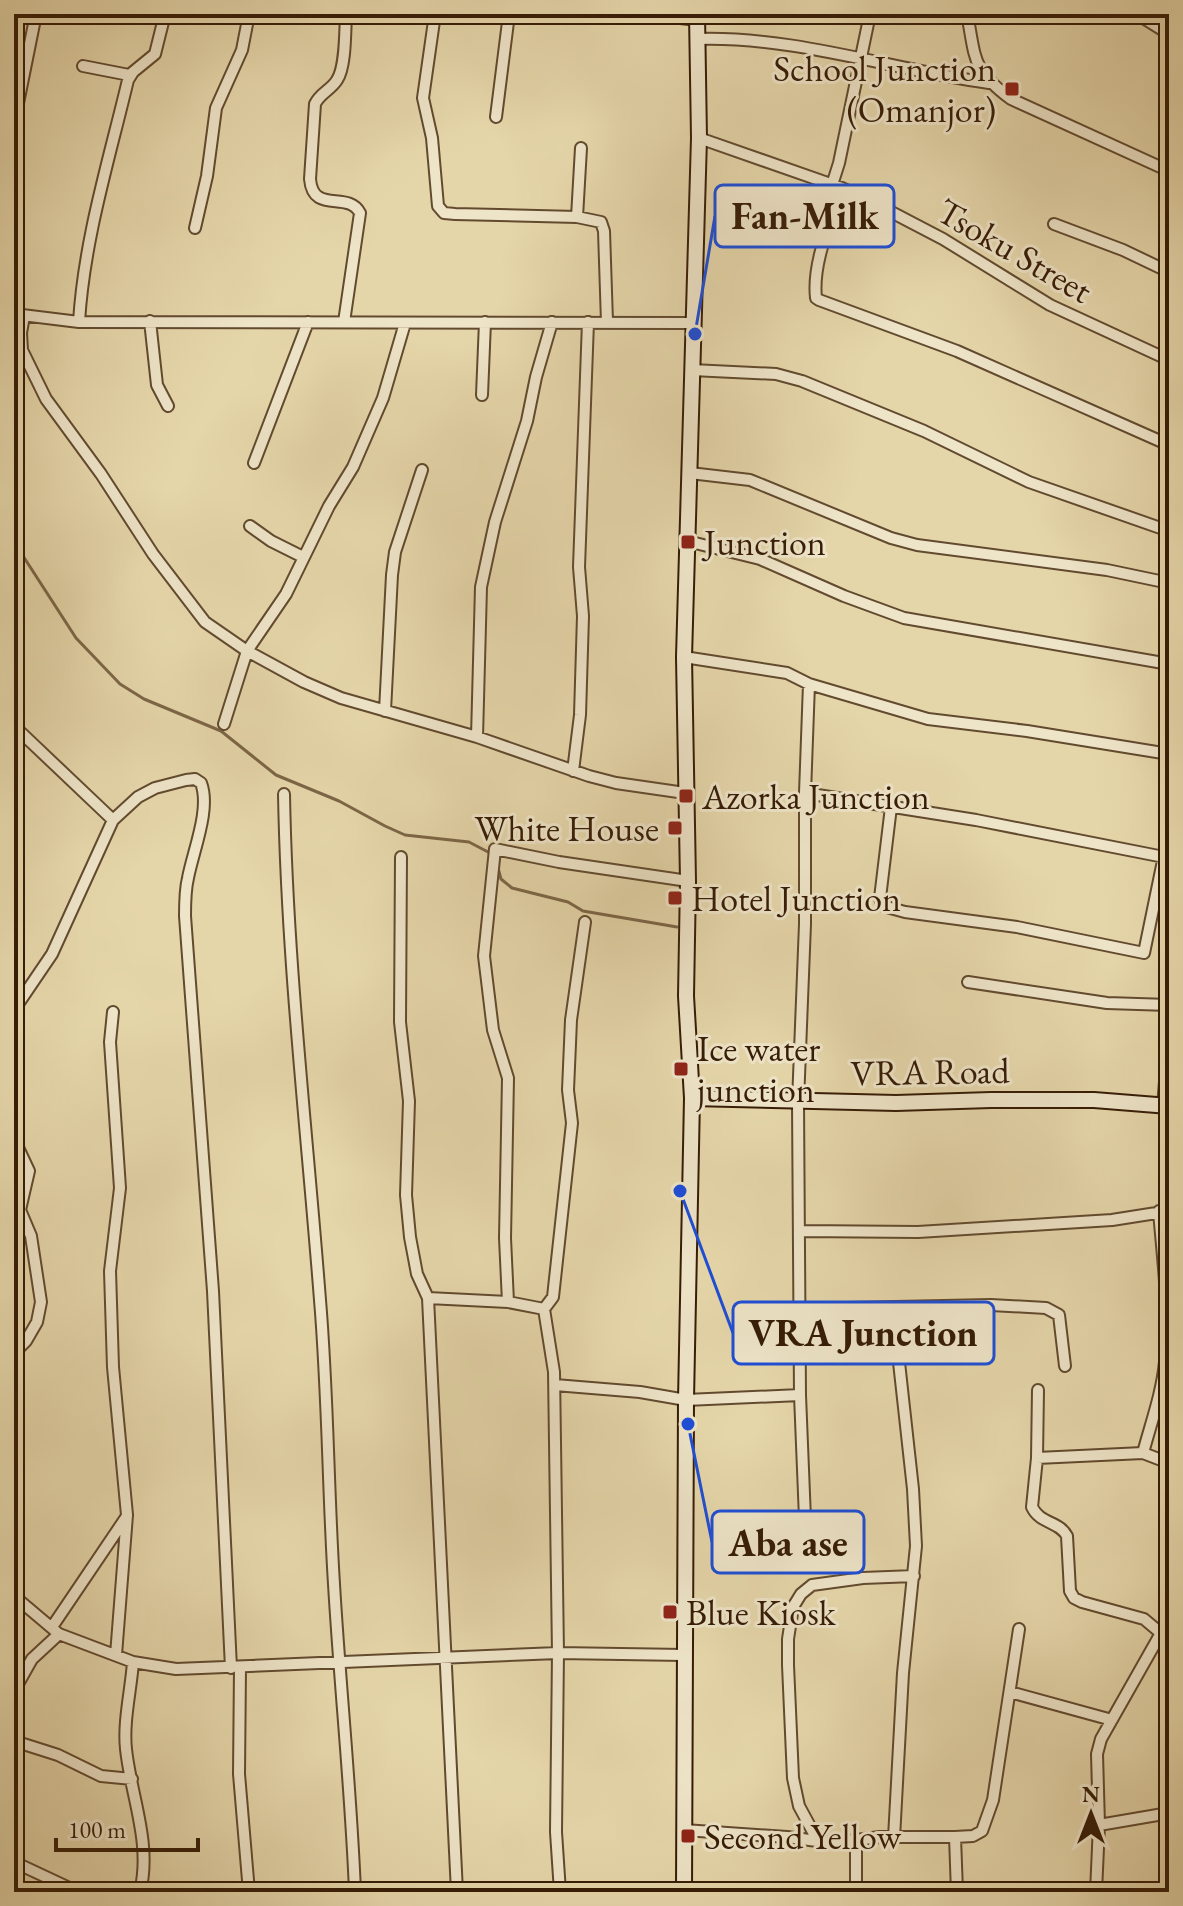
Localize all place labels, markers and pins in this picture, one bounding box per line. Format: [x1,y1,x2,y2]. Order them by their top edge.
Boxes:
place label: School Junction (Omanjor) [773,45,996,133]
marker: School Junction (Omanjor) [1003,80,1021,98]
callout: Fan-Milk [715,185,894,247]
place label: Junction [701,519,826,566]
marker: Junction [679,533,697,551]
place label: Azorka Junction [701,773,930,820]
marker: Azorka Junction [677,787,695,805]
place label: White House [474,805,659,852]
marker: White House [666,819,684,837]
place label: Hotel Junction [691,875,901,922]
marker: Hotel Junction [666,889,684,907]
place label: Ice water junction [696,1025,820,1113]
marker: Ice water junction [672,1060,690,1078]
callout: VRA Junction [733,1302,994,1364]
callout: Aba ase [712,1511,864,1573]
place label: Blue Kiosk [686,1589,837,1636]
marker: Blue Kiosk [661,1603,679,1621]
place label: Second Yellow [704,1813,901,1860]
marker: Second Yellow [679,1827,697,1845]

